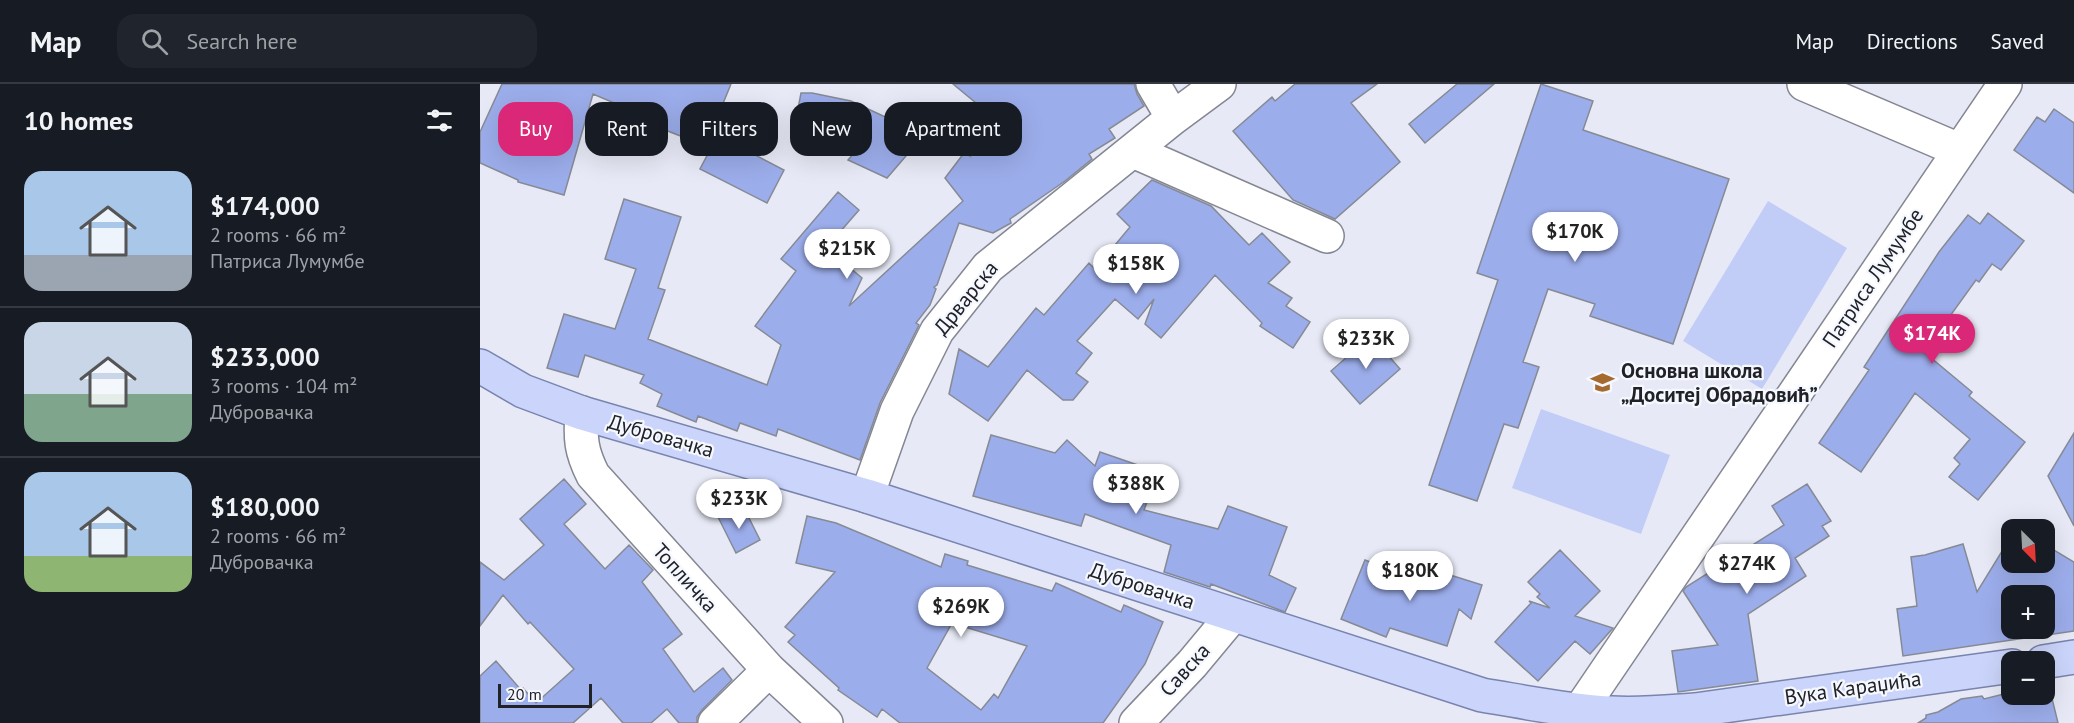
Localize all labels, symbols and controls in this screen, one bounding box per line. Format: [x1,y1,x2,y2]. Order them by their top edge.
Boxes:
search box [117,14,537,68]
text: Map [30,23,81,60]
icon: search [138,25,171,58]
text: Search here [186,27,297,55]
text: Map [1795,28,1834,55]
text: Directions [1867,28,1958,55]
text: Saved [1991,28,2044,55]
chip: Buy [498,102,573,156]
chip: Rent [585,102,668,156]
chip: Filters [680,102,778,156]
chip: New [790,102,872,156]
chip: Apartment [884,102,1022,156]
text: 10 homes [24,104,133,137]
icon: filters [423,104,456,137]
text: $174,000 [210,189,320,222]
icon: home [72,195,144,267]
street label: Патриса Лумумбе [1816,203,1929,353]
pin: $170K [1533,212,1617,263]
text: $170K [1546,218,1604,244]
text: 2 rooms · 66 m² [210,222,346,248]
pin: $215K [805,229,889,280]
text: $215K [818,235,876,261]
pin: $158K [1094,244,1178,295]
text: Патриса Лумумбе [210,248,365,274]
text: $158K [1107,250,1165,276]
street label: Дрварска [928,255,1004,340]
pin: $174K [1890,314,1974,365]
pin: $233K [1324,319,1408,370]
text: $174K [1903,320,1961,346]
text: $233K [1337,325,1395,351]
text: $233,000 [210,340,320,373]
icon: home [72,346,144,418]
place label: Основна школа „Доситеј Обрадовић” [1621,357,1818,408]
school or university icon: Основна школа „Доситеј Обрадовић” [1590,370,1616,396]
text: 3 rooms · 104 m² [210,373,357,399]
text: Дубровачка [210,399,314,425]
street label: Дубровачка [605,408,717,463]
pin: $388K [1094,464,1178,515]
text: $388K [1107,470,1165,496]
pin: $233K [697,479,781,530]
text: $233K [710,485,768,511]
text: $180,000 [210,490,320,523]
icon: home [72,496,144,568]
north arrow [2001,519,2055,573]
map controls [2001,519,2055,705]
text: 2 rooms · 66 m² [210,523,346,549]
street label: Топличка [647,537,724,618]
pin: $274K [1705,544,1789,595]
text: Дубровачка [210,549,314,575]
text: $274K [1718,550,1776,576]
pin: $180K [1368,551,1452,602]
street label: Дубровачка [1086,556,1198,615]
text: $180K [1381,557,1439,583]
button: + [2001,585,2055,639]
pin: $269K [919,587,1003,638]
text: $269K [932,593,990,619]
street label: Савска [1154,637,1216,702]
button: − [2001,651,2055,705]
street label: Вука Караџића [1783,665,1923,710]
scale bar [498,681,592,708]
text: 20 m [507,684,542,704]

